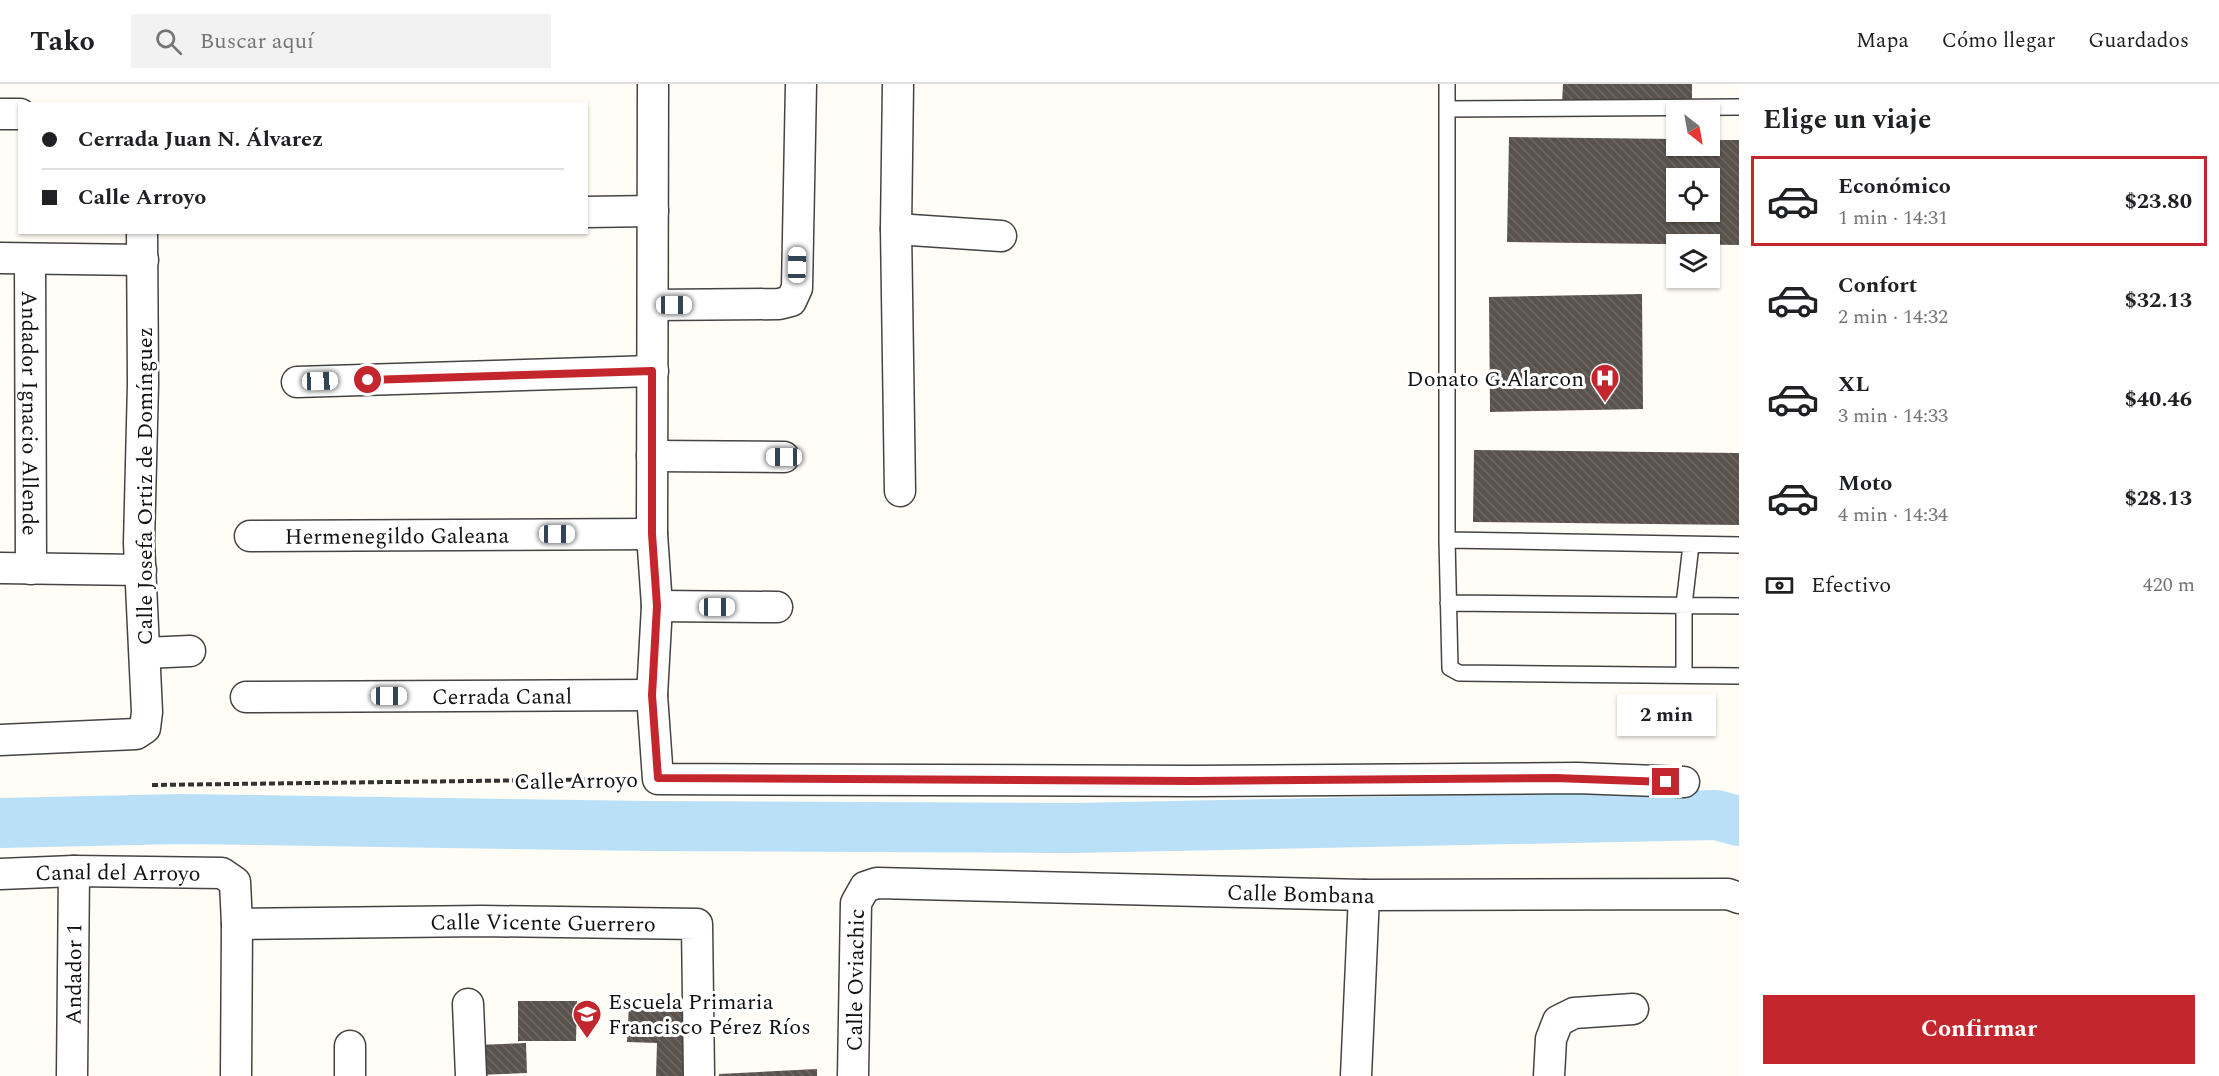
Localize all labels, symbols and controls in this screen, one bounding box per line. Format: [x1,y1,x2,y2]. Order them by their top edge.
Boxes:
search box [131,14,551,68]
text: Tako [30,20,95,63]
icon: search [152,25,185,58]
text: Buscar aquí [200,25,314,58]
text: Mapa [1856,25,1909,57]
text: Cómo llegar [1942,25,2055,57]
text: Guardados [2088,25,2189,57]
text: Elige un viaje [1763,99,1931,141]
north arrow [1666,102,1720,156]
map controls [1666,102,1720,288]
text: Cerrada Juan N. Álvarez [78,123,323,156]
button: locate [1666,168,1720,222]
text: Económico [1838,170,1951,203]
icon: car [1766,174,1820,228]
text: Calle Arroyo [78,181,206,214]
text: $23.80 [2124,185,2192,218]
text: 1 min · 14:31 [1838,203,1948,233]
button: layers [1666,234,1720,288]
car [788,247,806,283]
text: Confort [1838,269,1917,302]
icon: car [1766,273,1820,327]
text: $32.13 [2124,284,2192,317]
street label: Andador Ignacio Allende [12,290,46,536]
car [656,296,692,314]
text: 2 min · 14:32 [1838,302,1948,332]
street label: Calle Josefa Ortiz de Domínguez [129,327,162,645]
hospital icon: Donato G.Alarcon [1589,362,1621,404]
place label: Donato G.Alarcon [1407,363,1584,396]
route start [354,366,381,393]
text: XL [1838,368,1869,401]
car [302,371,338,391]
icon: car [1766,372,1820,426]
text: $40.46 [2124,383,2192,416]
text: 3 min · 14:33 [1838,401,1948,431]
car [766,448,802,466]
text: Moto [1838,467,1892,500]
icon: car [1766,471,1820,525]
text: $28.13 [2124,482,2192,515]
text: 4 min · 14:34 [1838,500,1948,530]
street label: Hermenegildo Galeana [285,520,510,554]
car [539,525,575,543]
icon: cash [1763,569,1796,602]
text: Efectivo [1811,569,1891,602]
text: 420 m [2143,570,2195,600]
car [699,598,735,616]
street label: Cerrada Canal [432,680,572,714]
car [371,687,407,705]
callout: 2 min [1616,695,1716,737]
text: 2 min [1640,700,1693,730]
street label: Calle Arroyo [514,764,638,799]
route end [1652,768,1679,795]
street label: Canal del Arroyo [35,856,201,891]
street label: Calle Bombana [1227,877,1375,913]
street label: Calle Vicente Guerrero [430,906,656,941]
street label: Calle Oviachic [838,908,874,1052]
street label: Andador 1 [57,923,91,1025]
place label: Escuela Primaria Francisco Pérez Ríos [608,986,811,1044]
button: Confirmar [1763,995,2195,1064]
school or university icon: Escuela Primaria Francisco Pérez Ríos [571,998,603,1040]

